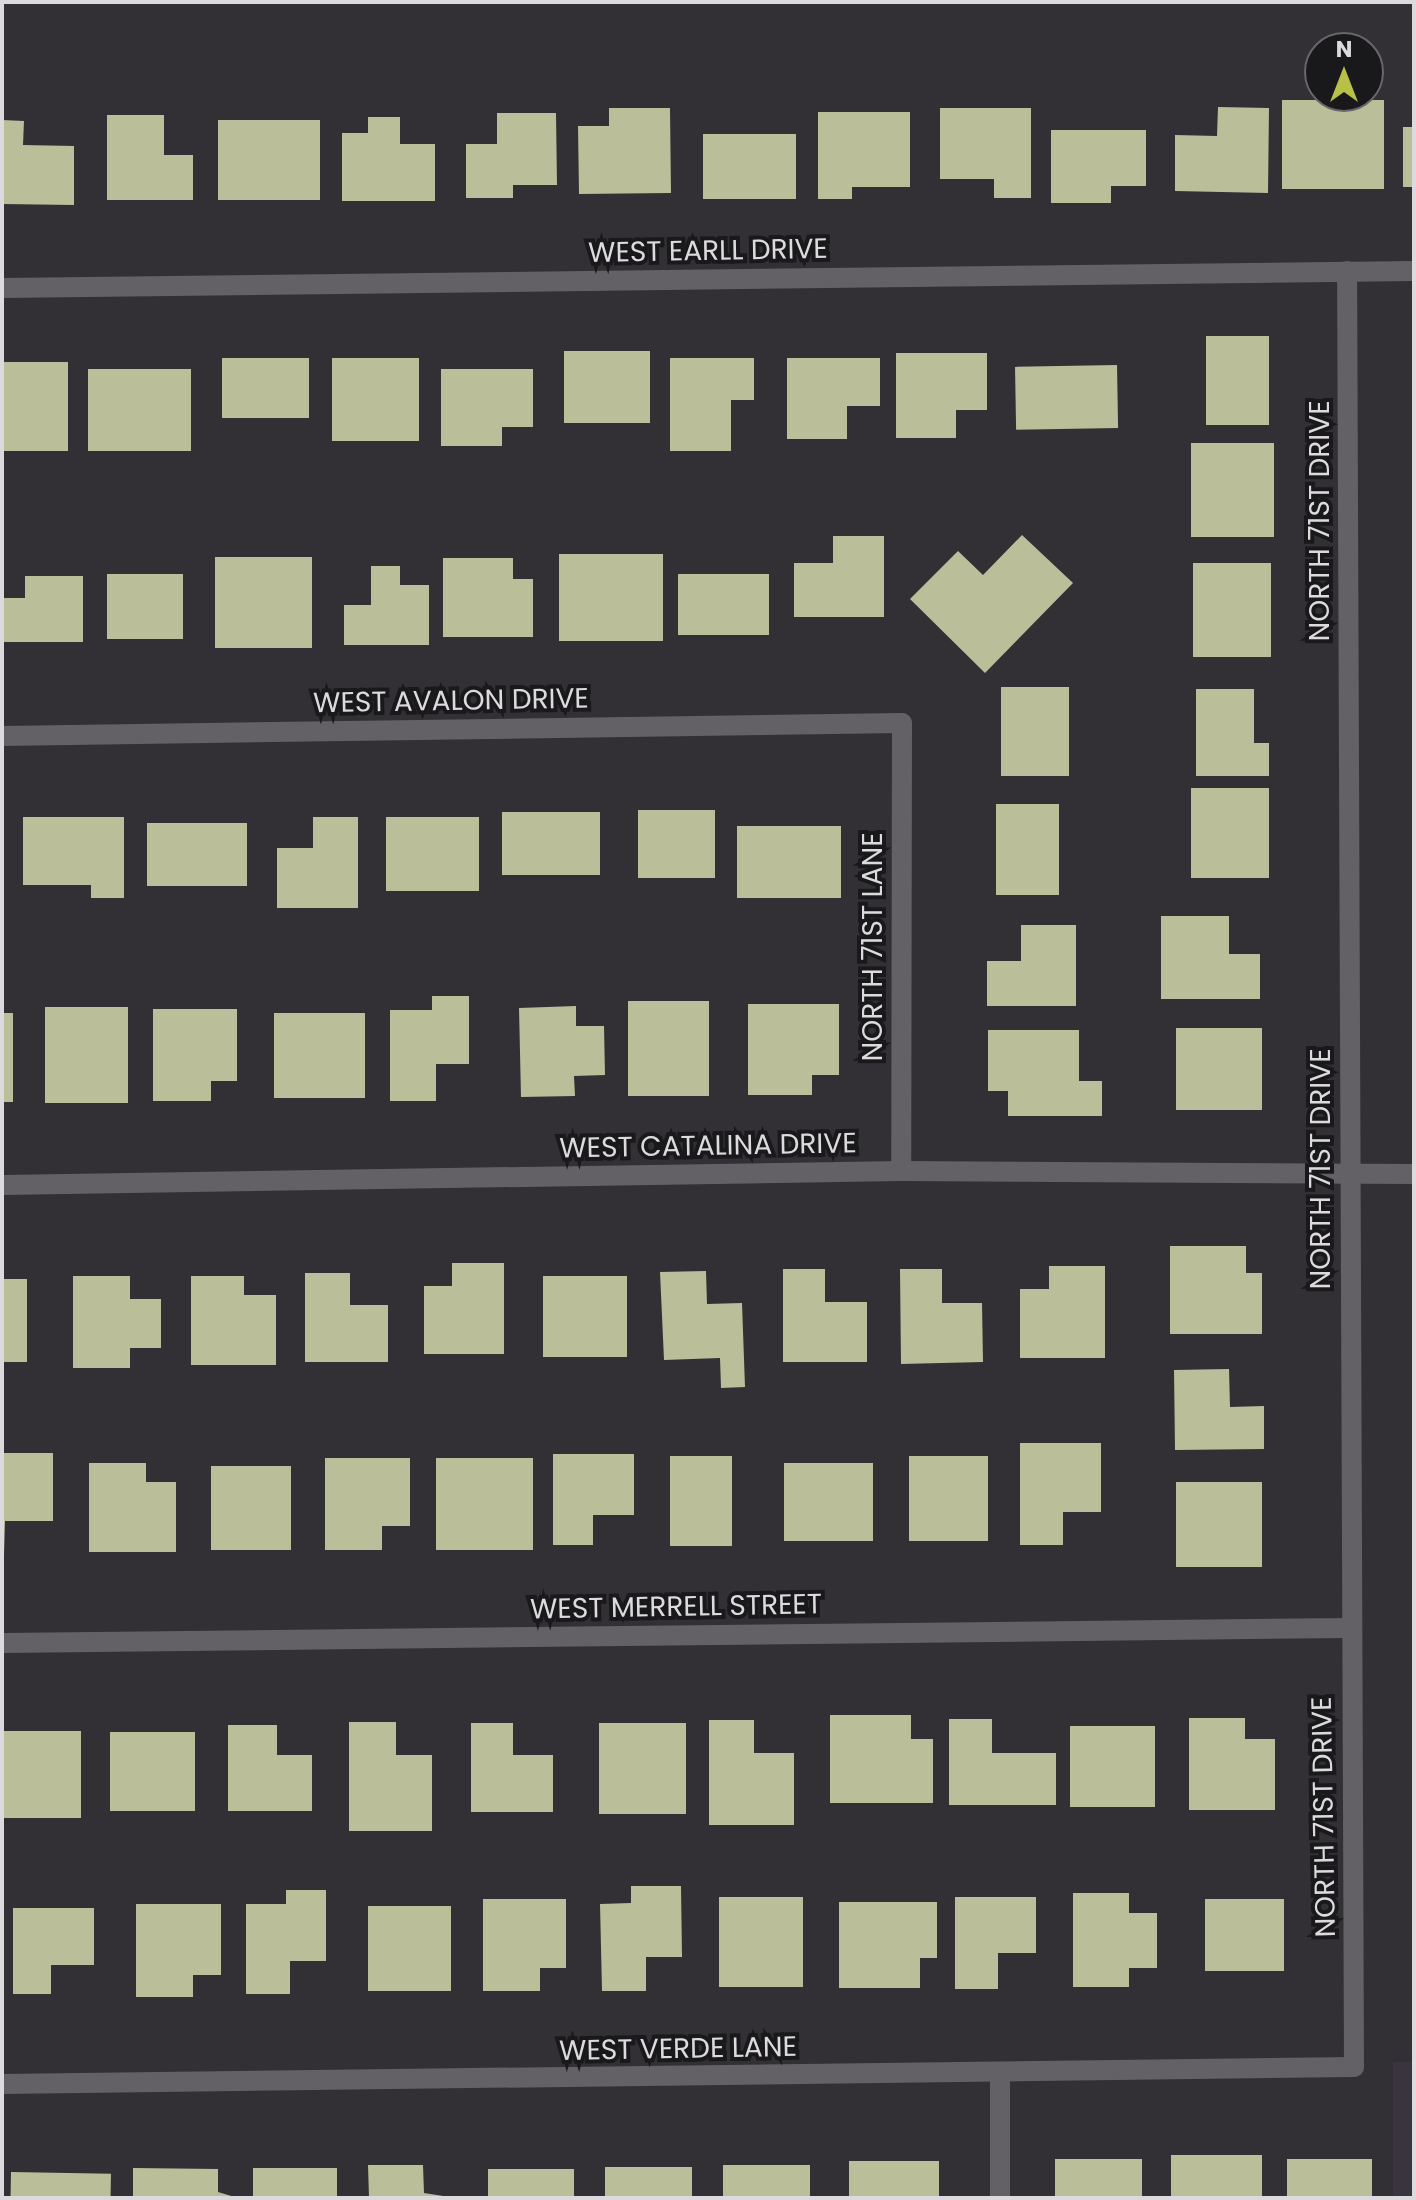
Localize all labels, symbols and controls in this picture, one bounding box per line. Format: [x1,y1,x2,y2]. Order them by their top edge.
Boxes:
north arrow [1304,32,1384,112]
text: N [1336,34,1352,65]
street label: WEST EARLL DRIVE [588,232,828,270]
street label: NORTH 71ST DRIVE [1303,400,1337,642]
street label: WEST AVALON DRIVE [313,682,589,720]
street label: NORTH 71ST LANE [856,832,890,1062]
street label: NORTH 71ST DRIVE [1304,1048,1338,1290]
street label: WEST CATALINA DRIVE [559,1127,857,1165]
street label: WEST MERRELL STREET [530,1588,822,1626]
street label: NORTH 71ST DRIVE [1305,1696,1343,1938]
street label: WEST VERDE LANE [559,2030,797,2068]

